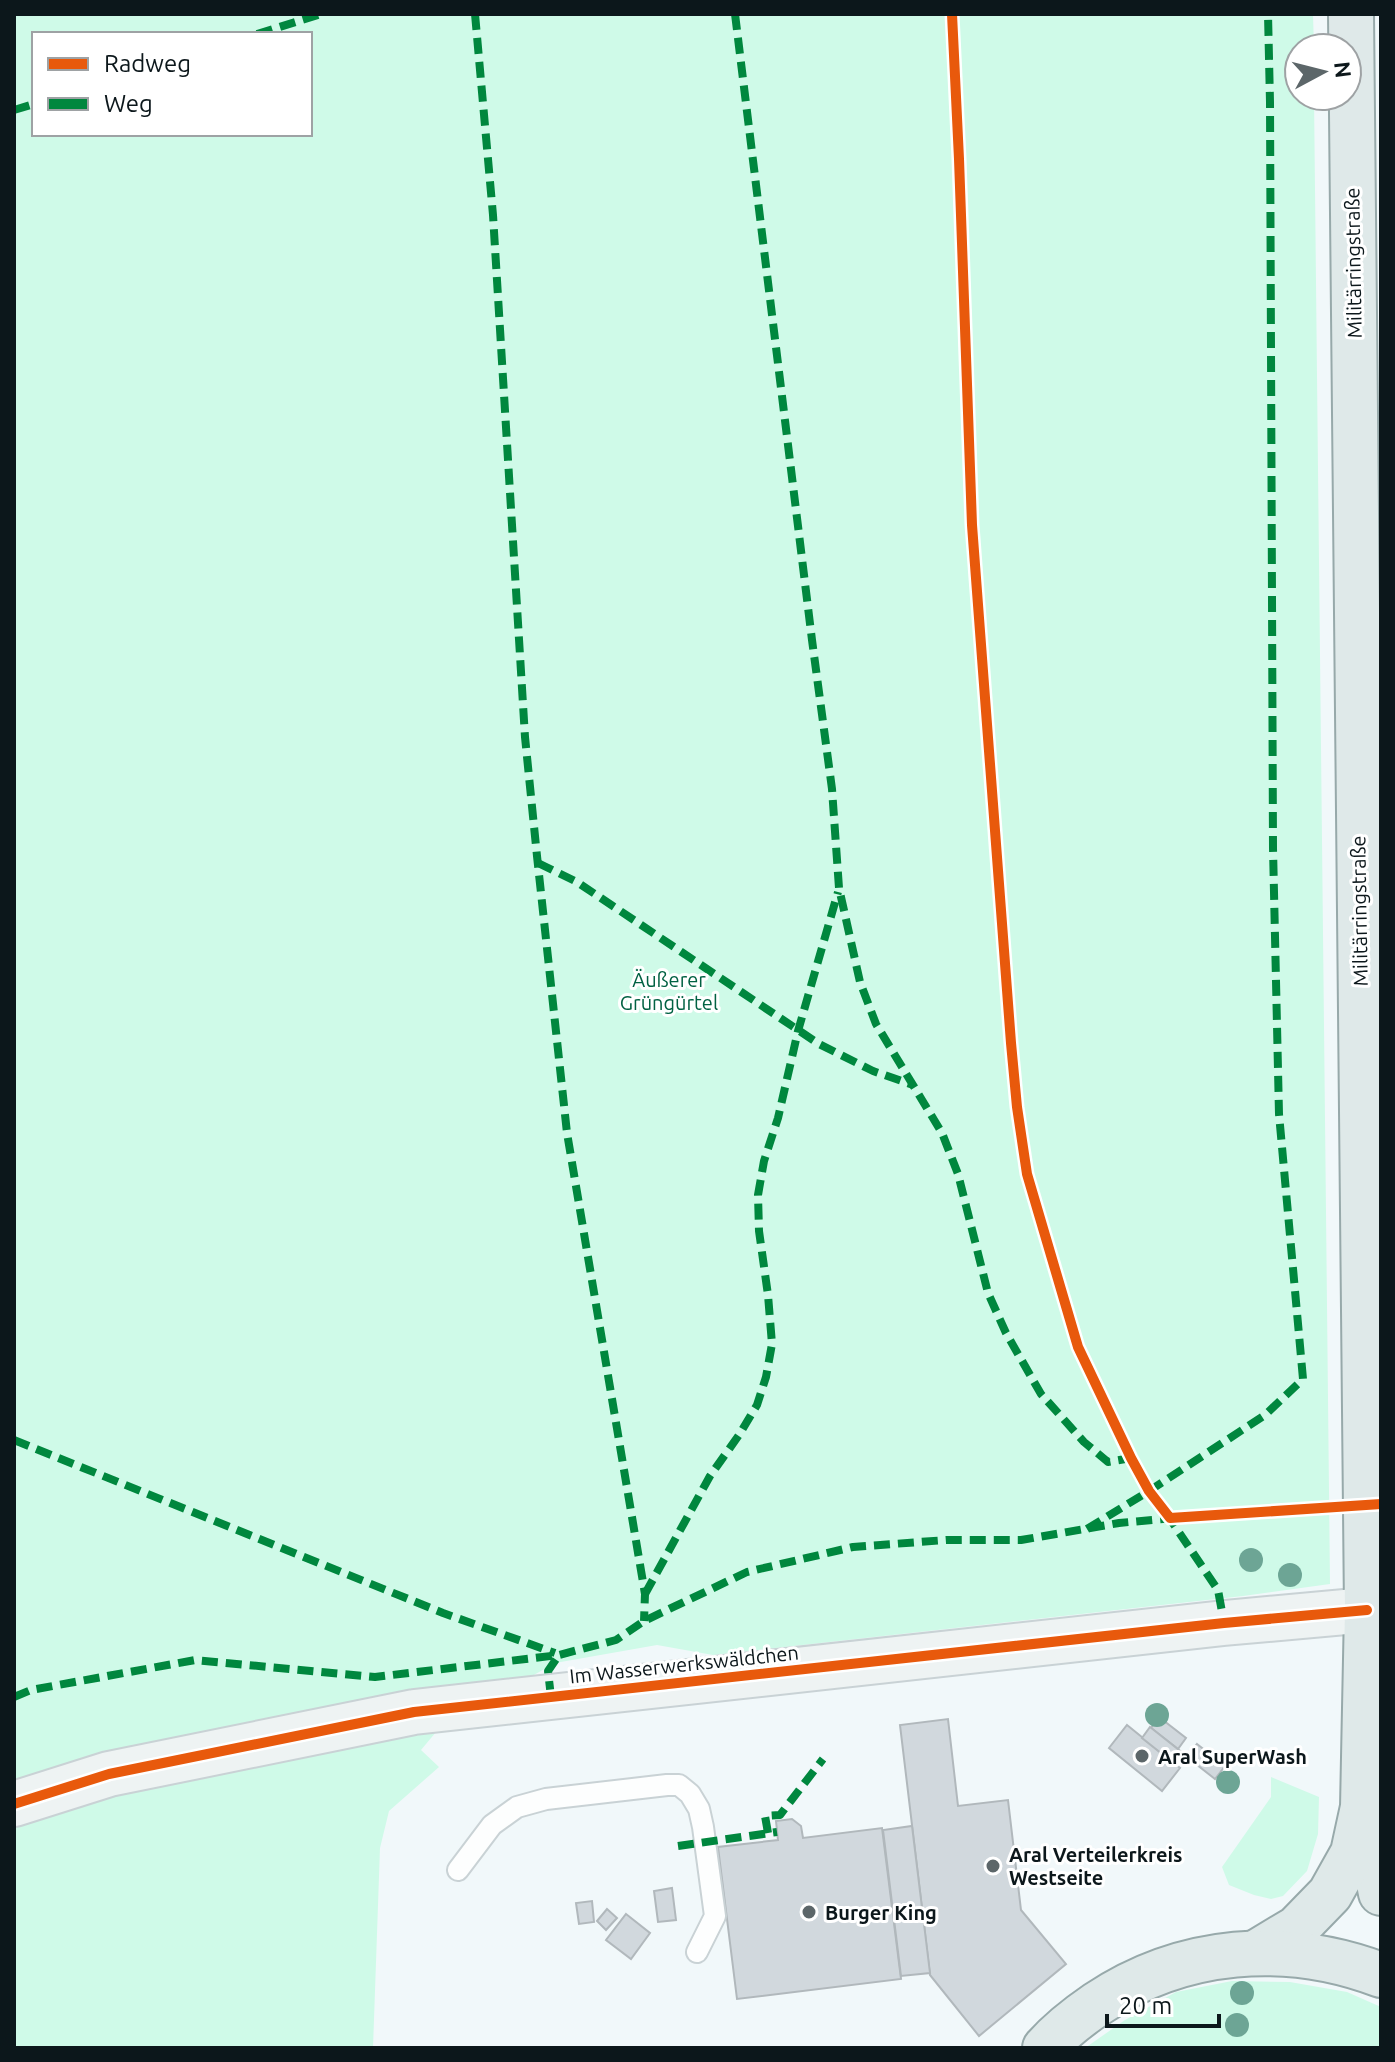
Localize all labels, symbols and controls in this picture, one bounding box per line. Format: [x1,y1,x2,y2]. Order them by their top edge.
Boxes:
legend [32,32,312,136]
north arrow [1283,32,1363,112]
text: Radweg [104,50,191,77]
text: N [1330,60,1357,79]
text: Weg [104,90,153,117]
street label: Militärringstraße [1340,187,1366,339]
street label: Militärringstraße [1346,835,1372,987]
park label: Äußerer Grüngürtel [620,968,718,1014]
street label: Im Wasserwerkswäldchen [568,1641,800,1687]
place label: Aral SuperWash [1158,1745,1307,1768]
marker: Aral SuperWash [1133,1747,1151,1765]
place label: Aral Verteilerkreis Westseite [1009,1843,1183,1889]
marker: Aral Verteilerkreis Westseite [984,1857,1002,1875]
place label: Burger King [825,1901,937,1924]
marker: Burger King [800,1903,818,1921]
scale bar [1107,1978,1219,2028]
text: 20 m [1119,1992,1172,2019]

